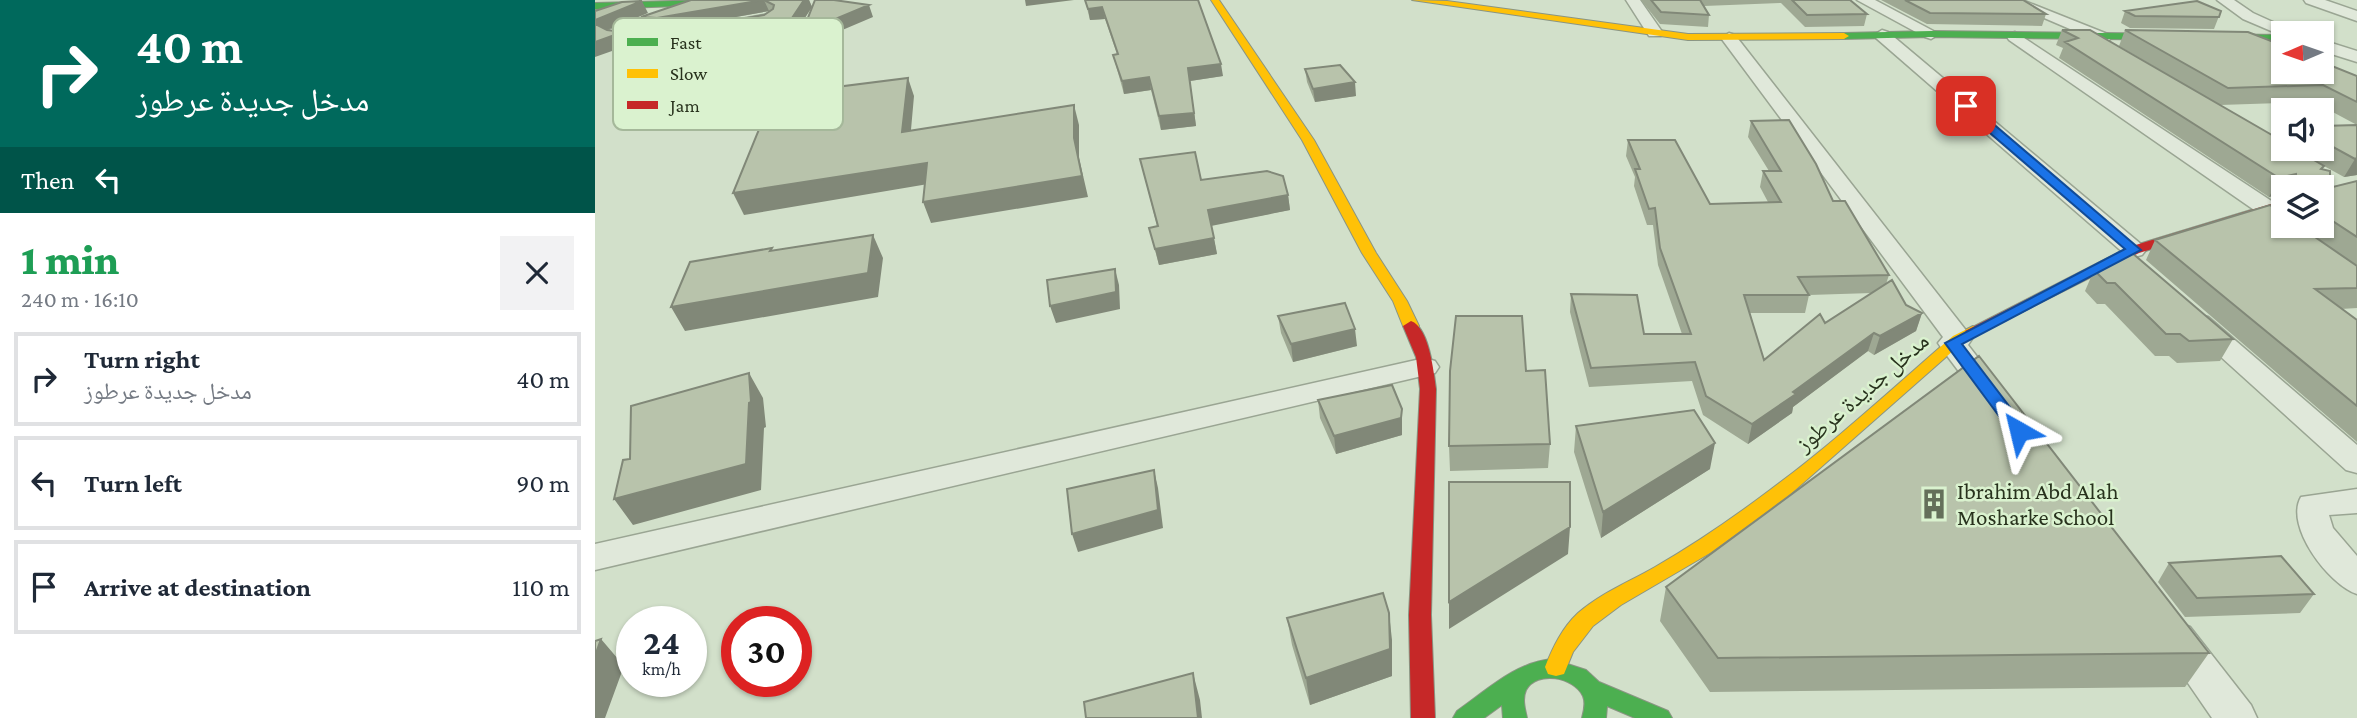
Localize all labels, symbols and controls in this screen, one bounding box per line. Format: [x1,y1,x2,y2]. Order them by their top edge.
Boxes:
legend [613,18,843,130]
text: 40 m [136,19,243,74]
north arrow [2271,21,2335,84]
map controls [2271,21,2334,238]
icon: right [21,28,112,119]
text: Fast [670,32,702,53]
text: Slow [670,63,707,84]
pin [1936,76,1996,136]
text: مدخل جديدة عرطوز [136,82,369,118]
icon: arrive [1947,87,1985,125]
text: Jam [668,95,700,116]
button: sound [2271,98,2334,161]
icon: left [89,161,127,199]
text: Then [21,166,75,195]
button: layers [2271,175,2334,238]
text: 1 min [21,236,119,283]
button: close [500,236,574,310]
text: 240 m · 16:10 [21,286,139,312]
street label: مدخل جديدة عرطوز [1789,327,1934,458]
text: Turn right [84,345,200,374]
icon: right [25,360,63,398]
text: 40 m [516,365,570,394]
text: مدخل جديدة عرطوز [84,378,252,404]
position arrow [1982,394,2056,468]
icon: left [25,464,63,502]
text: Turn left [84,469,182,498]
text: 90 m [516,469,570,498]
place label: Ibrahim Abd Alah Mosharke School [1957,478,2119,530]
building icon: Ibrahim Abd Alah Mosharke School [1917,487,1951,521]
icon: arrive [25,568,63,606]
text: Arrive at destination [84,573,311,602]
text: 110 m [512,573,570,602]
speed limit sign: 30 [721,606,812,697]
text: 24 [643,623,680,662]
text: km/h [642,659,681,679]

